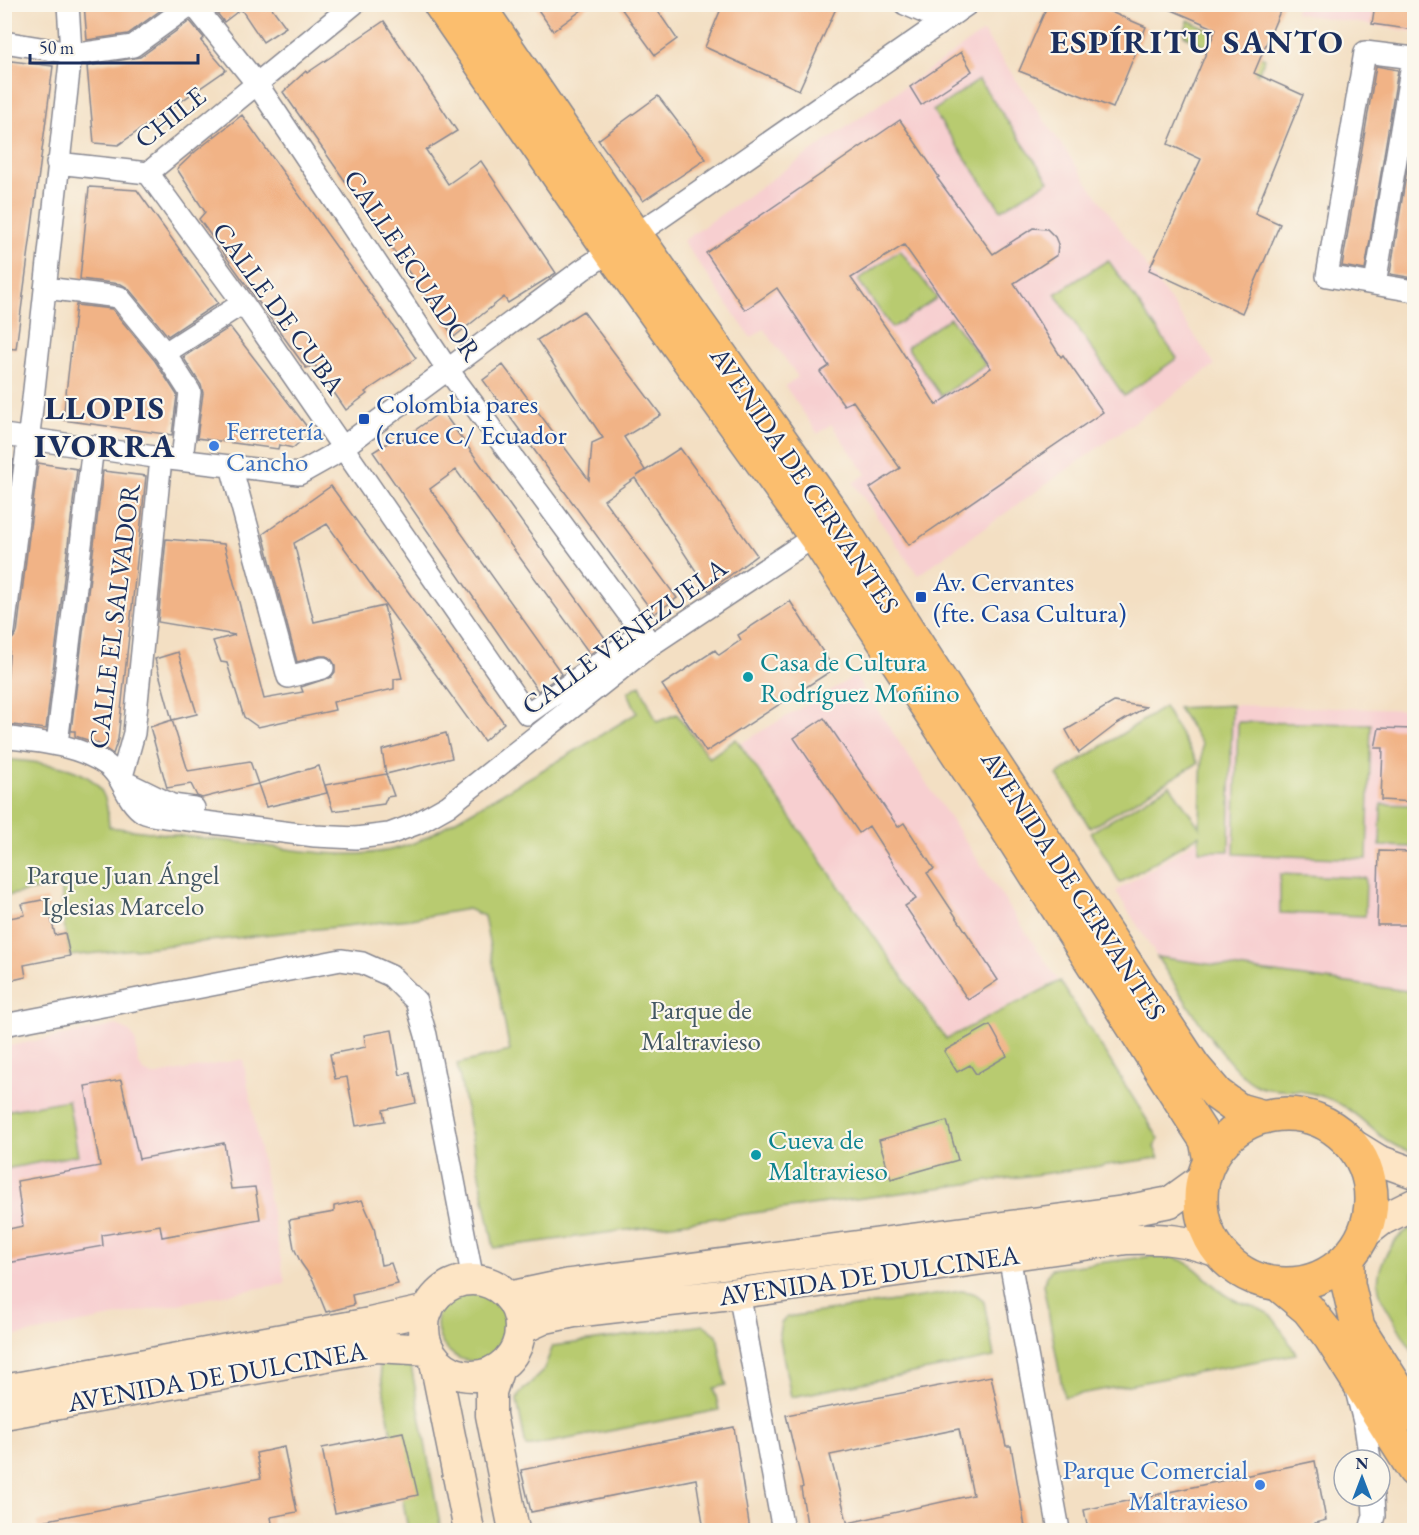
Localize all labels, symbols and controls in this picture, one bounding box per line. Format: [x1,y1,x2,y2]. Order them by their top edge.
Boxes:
district label: ESPÍRITU SANTO [1050,20,1344,63]
scale bar [30,27,198,65]
text: 50 m [39,36,74,59]
street label: CHILE [127,78,213,156]
street label: CALLE ECUADOR [336,163,490,368]
street label: CALLE DE CUBA [205,215,353,401]
street label: AVENIDA DE CERVANTES [702,339,907,620]
district label: LLOPIS IVORRA [34,386,176,467]
place label: Colombia pares (cruce C/ Ecuador [376,386,567,452]
marker: Colombia pares (cruce C/ Ecuador [357,412,371,426]
place label: Ferretería Cancho [226,413,324,479]
marker: Ferretería Cancho [207,439,221,453]
street label: CALLE EL SALVADOR [80,481,148,751]
street label: CALLE VENEZUELA [514,549,734,722]
place label: Av. Cervantes (fte. Casa Cultura) [932,564,1126,630]
marker: Av. Cervantes (fte. Casa Cultura) [914,590,928,604]
place label: Casa de Cultura Rodríguez Moñino [760,644,960,710]
marker: Casa de Cultura Rodríguez Moñino [741,670,755,684]
street label: AVENIDA DE CERVANTES [973,743,1174,1026]
park label: Parque Juan Ángel Iglesias Marcelo [26,857,220,923]
park label: Parque de Maltravieso [641,992,761,1058]
place label: Cueva de Maltravieso [768,1122,888,1188]
marker: Cueva de Maltravieso [749,1148,763,1162]
street label: AVENIDA DE DULCINEA [715,1237,1022,1314]
street label: AVENIDA DE DULCINEA [64,1332,370,1420]
north arrow [1332,1448,1392,1508]
place label: Parque Comercial Maltravieso [1062,1452,1248,1518]
text: N [1356,1453,1369,1474]
marker: Parque Comercial Maltravieso [1253,1478,1267,1492]

